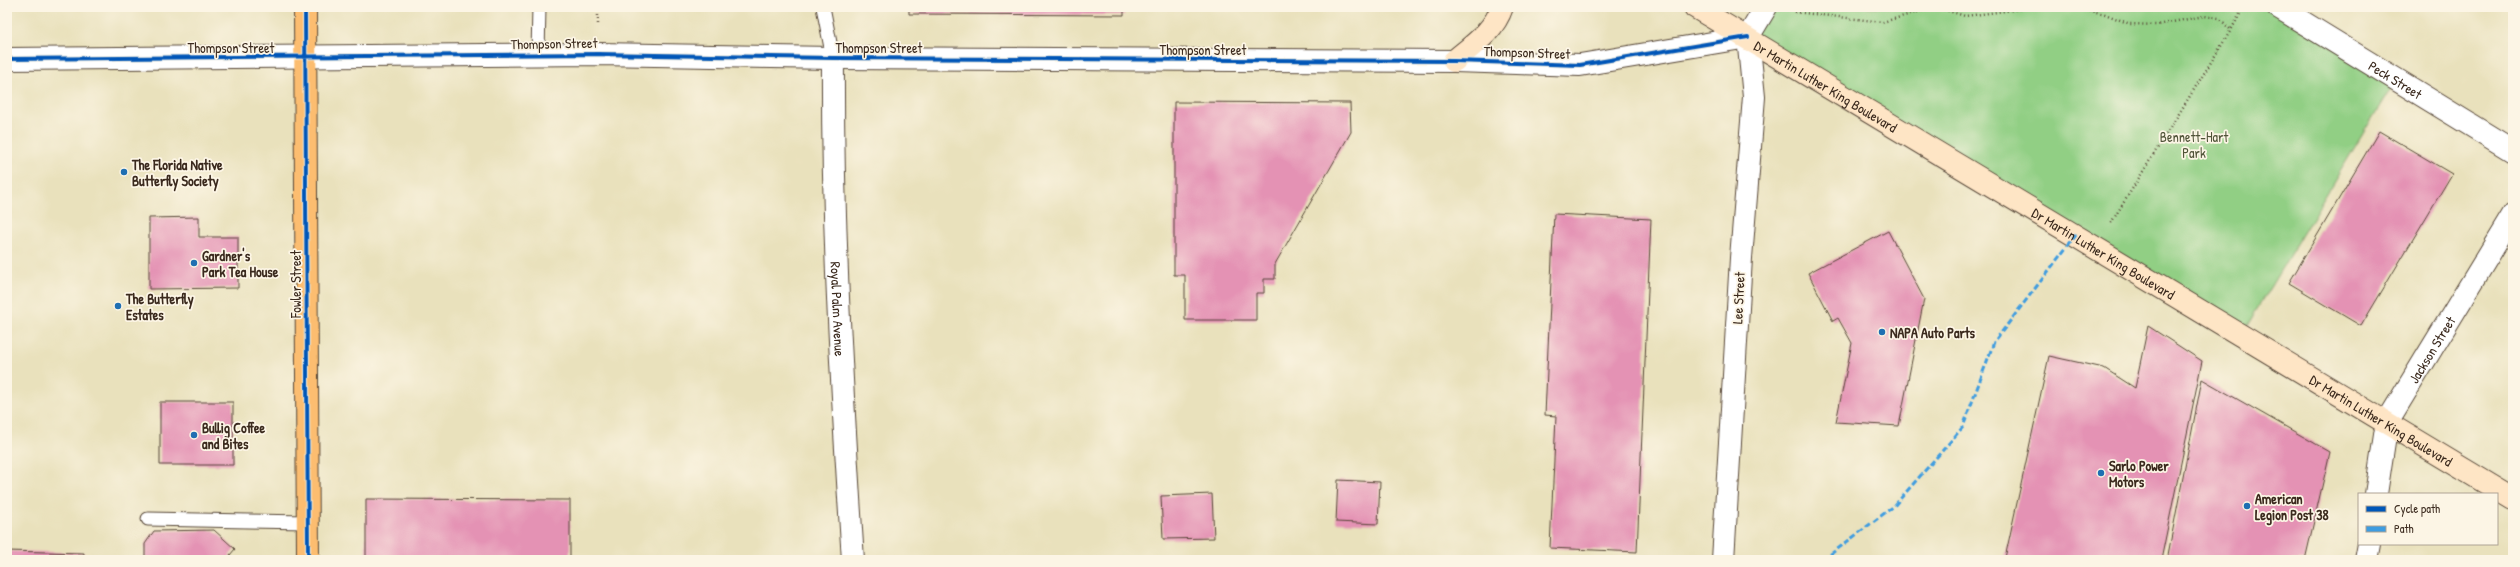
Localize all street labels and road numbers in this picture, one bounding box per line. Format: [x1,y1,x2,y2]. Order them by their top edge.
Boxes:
street label: Thompson Street [510,33,598,54]
street label: Dr Martin Luther King Boulevard [1751,36,1902,136]
street label: Thompson Street [188,38,275,58]
street label: Thompson Street [836,38,923,58]
street label: Thompson Street [1160,40,1247,60]
street label: Thompson Street [1483,41,1571,64]
street label: Peck Street [2365,55,2426,103]
street label: Dr Martin Luther King Boulevard [2029,203,2179,303]
street label: Fowler Street [286,250,305,319]
street label: Royal Palm Avenue [826,261,850,357]
street label: Lee Street [1727,271,1749,325]
street label: Jackson Street [2404,312,2459,386]
street label: Dr Martin Luther King Boulevard [2306,370,2457,470]

